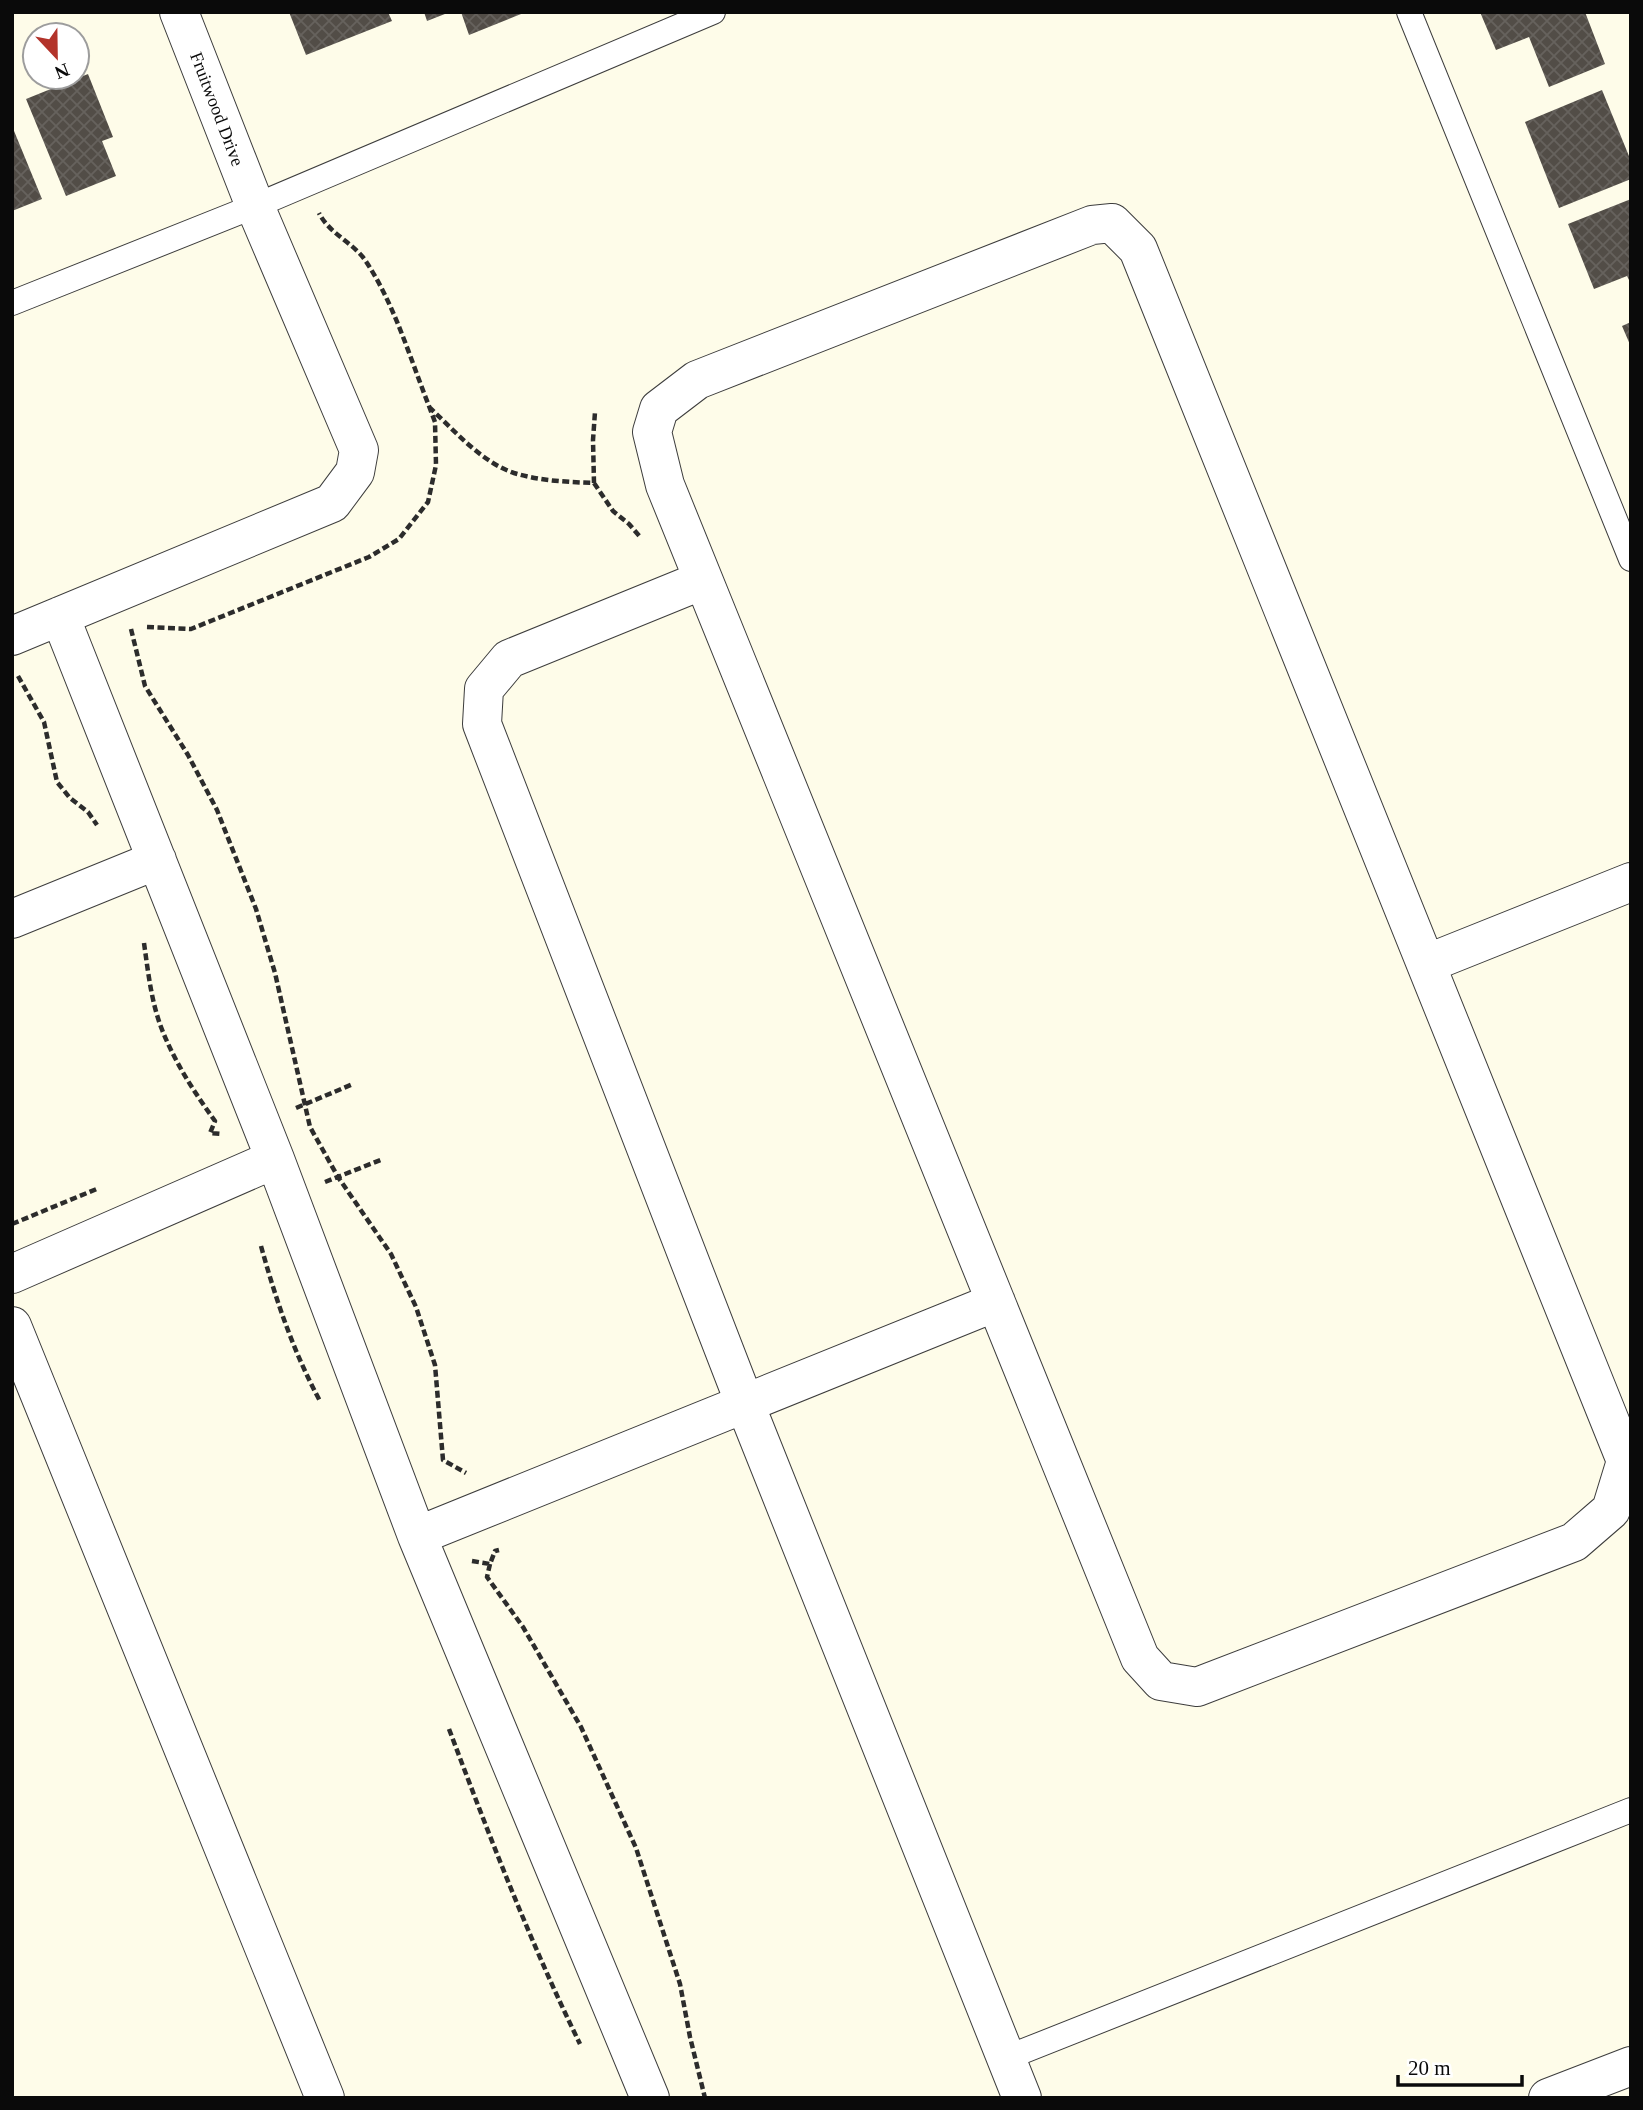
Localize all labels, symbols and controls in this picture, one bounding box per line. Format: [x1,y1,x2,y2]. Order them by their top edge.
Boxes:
north arrow [21,21,91,91]
street label: Fruitwood Drive [186,49,248,169]
text: N [52,59,72,84]
scale bar [1398,2044,1522,2088]
text: 20 m [1408,2056,1451,2080]

